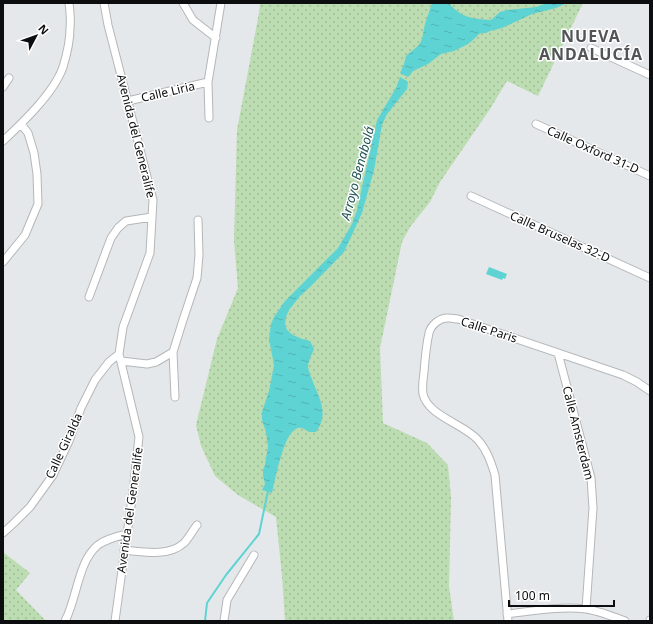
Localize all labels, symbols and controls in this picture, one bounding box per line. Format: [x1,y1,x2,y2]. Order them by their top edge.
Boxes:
north arrow [16,16,56,56]
text: N [35,21,53,37]
district label: NUEVA ANDALUCÍA [539,25,643,65]
street label: Avenida del Generalife [113,72,160,200]
street label: Calle Liria [139,77,196,106]
street label: Calle Oxford 31-D [544,122,642,178]
water label: Arroyo Benabolá [336,124,378,223]
street label: Calle Bruselas 32-D [507,207,613,266]
street label: Calle Paris [459,312,520,347]
street label: Calle Amsterdam [559,384,598,482]
street label: Calle Giralda [41,410,86,482]
street label: Avenida del Generalife [112,446,147,574]
scale bar [509,582,614,608]
text: 100 m [515,587,550,604]

